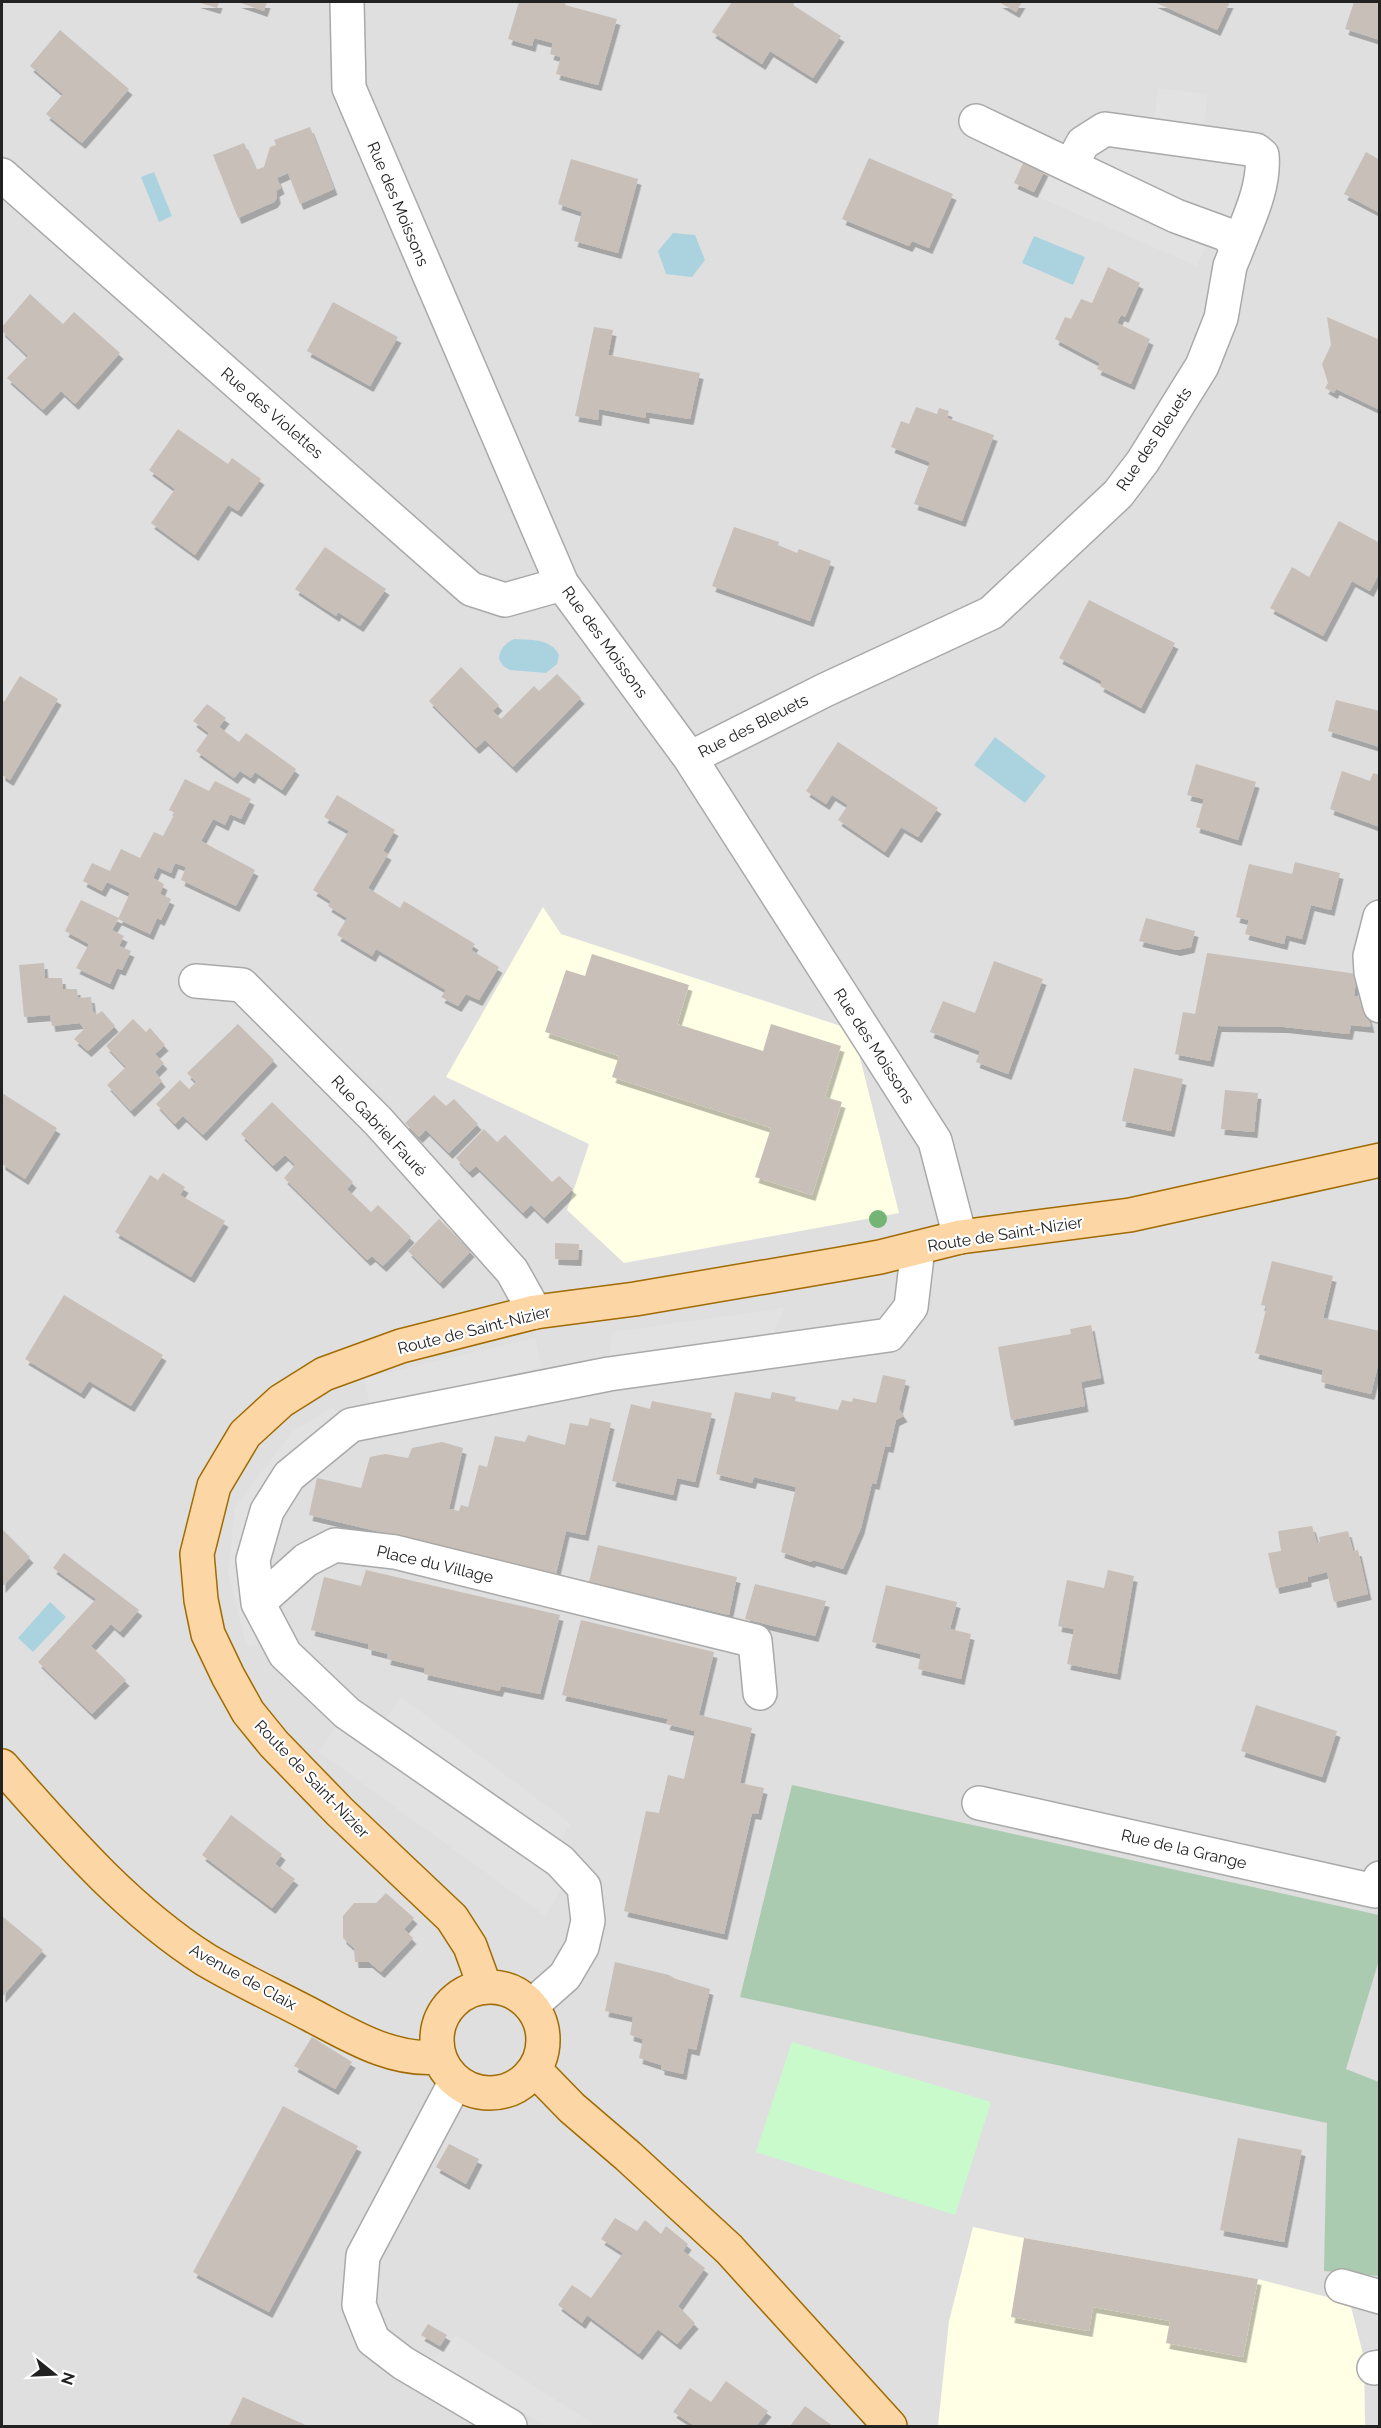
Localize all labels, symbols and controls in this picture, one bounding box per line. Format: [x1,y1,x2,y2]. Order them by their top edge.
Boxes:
street label: Rue des Moissons [363,139,433,269]
street label: Rue des Violettes [217,363,327,463]
street label: Rue des Bleuets [1112,383,1196,494]
street label: Rue des Moissons [558,582,652,702]
street label: Rue des Bleuets [695,690,811,762]
street label: Rue des Moissons [830,985,918,1107]
street label: Rue Gabriel Fauré [327,1072,431,1180]
street label: Route de Saint-Nizier [926,1212,1084,1256]
street label: Route de Saint-Nizier [396,1302,553,1358]
street label: Place du Village [375,1541,495,1587]
street label: Route de Saint-Nizier [251,1716,374,1842]
street label: Rue de la Grange [1119,1825,1249,1873]
street label: Avenue de Claix [186,1940,300,2014]
north arrow [24,2344,84,2404]
text: N [57,2370,79,2387]

